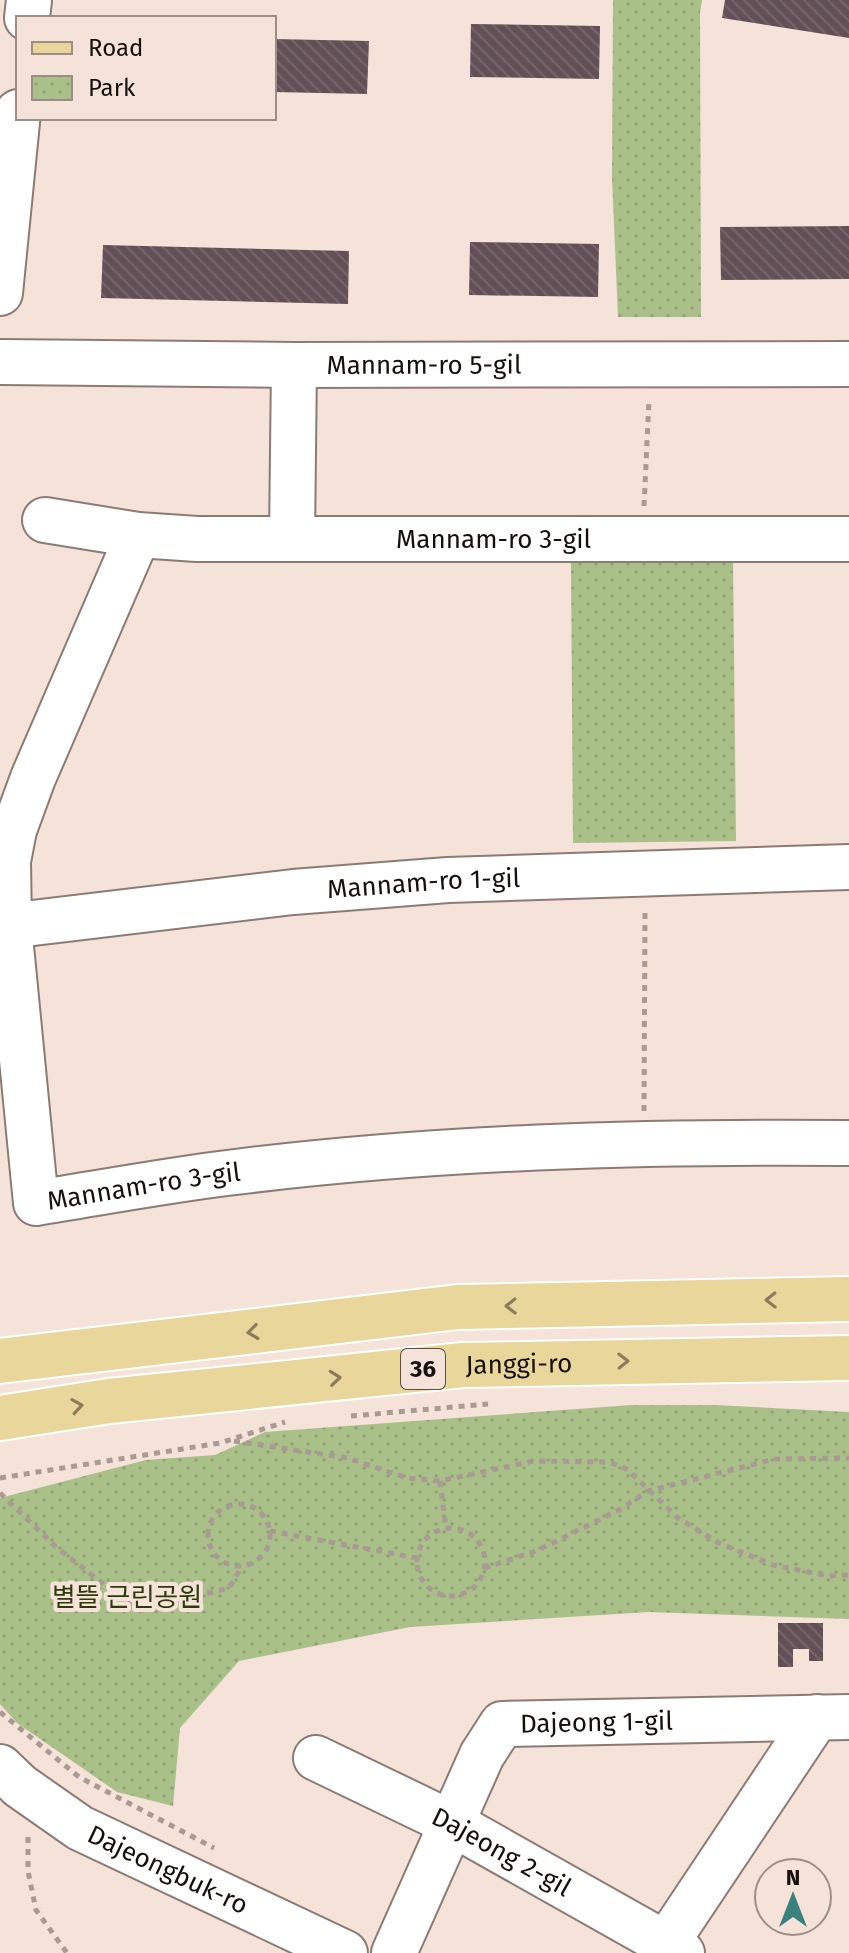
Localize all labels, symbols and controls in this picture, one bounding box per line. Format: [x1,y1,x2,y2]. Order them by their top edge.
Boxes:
legend [16,16,276,120]
text: Road [88,34,143,62]
text: Park [88,74,136,102]
street label: Mannam-ro 5-gil [326,349,522,380]
street label: Mannam-ro 3-gil [396,524,592,555]
street label: Mannam-ro 1-gil [326,862,521,905]
street label: Mannam-ro 3-gil [45,1156,242,1217]
one-way arrow [764,1291,777,1308]
one-way arrow [504,1297,517,1314]
one-way arrow [246,1323,260,1340]
street label: Janggi-ro [465,1348,572,1380]
road number: 36 [401,1349,445,1389]
one-way arrow [617,1352,630,1370]
one-way arrow [329,1369,342,1386]
one-way arrow [70,1398,84,1415]
park label: 별뜰 근린공원 [52,1582,202,1613]
street label: Dajeong 1-gil [520,1705,674,1739]
street label: Dajeong 2-gil [427,1801,577,1903]
street label: Dajeongbuk-ro [83,1818,253,1921]
north arrow [753,1857,833,1937]
text: N [786,1864,800,1891]

